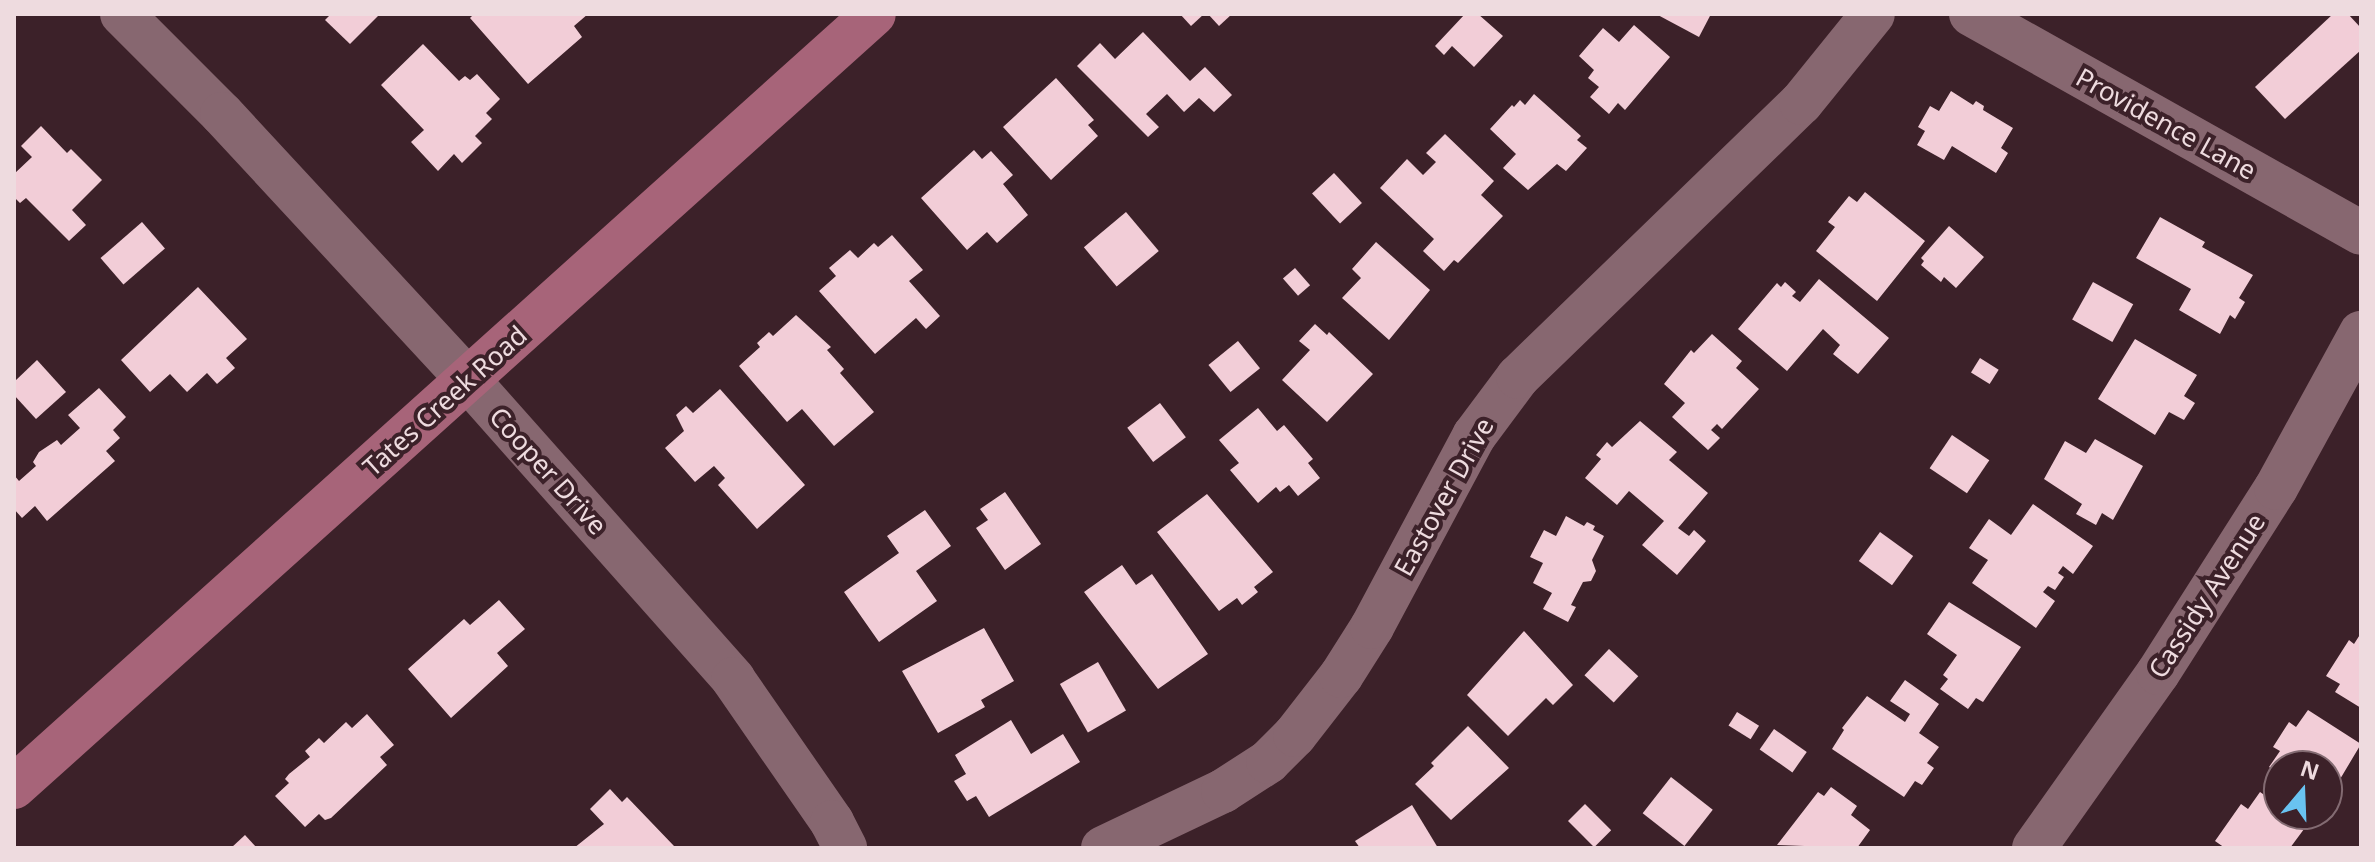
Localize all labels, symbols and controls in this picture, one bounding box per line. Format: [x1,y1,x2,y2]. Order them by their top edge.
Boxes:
street label: Providence Lane [2071,62,2261,186]
street label: Tates Creek Road [357,319,533,483]
street label: Cooper Drive [483,401,613,541]
street label: Eastover Drive [1388,413,1500,581]
street label: Cassidy Avenue [2142,508,2272,684]
north arrow [2263,750,2343,830]
text: N [2297,752,2323,786]

